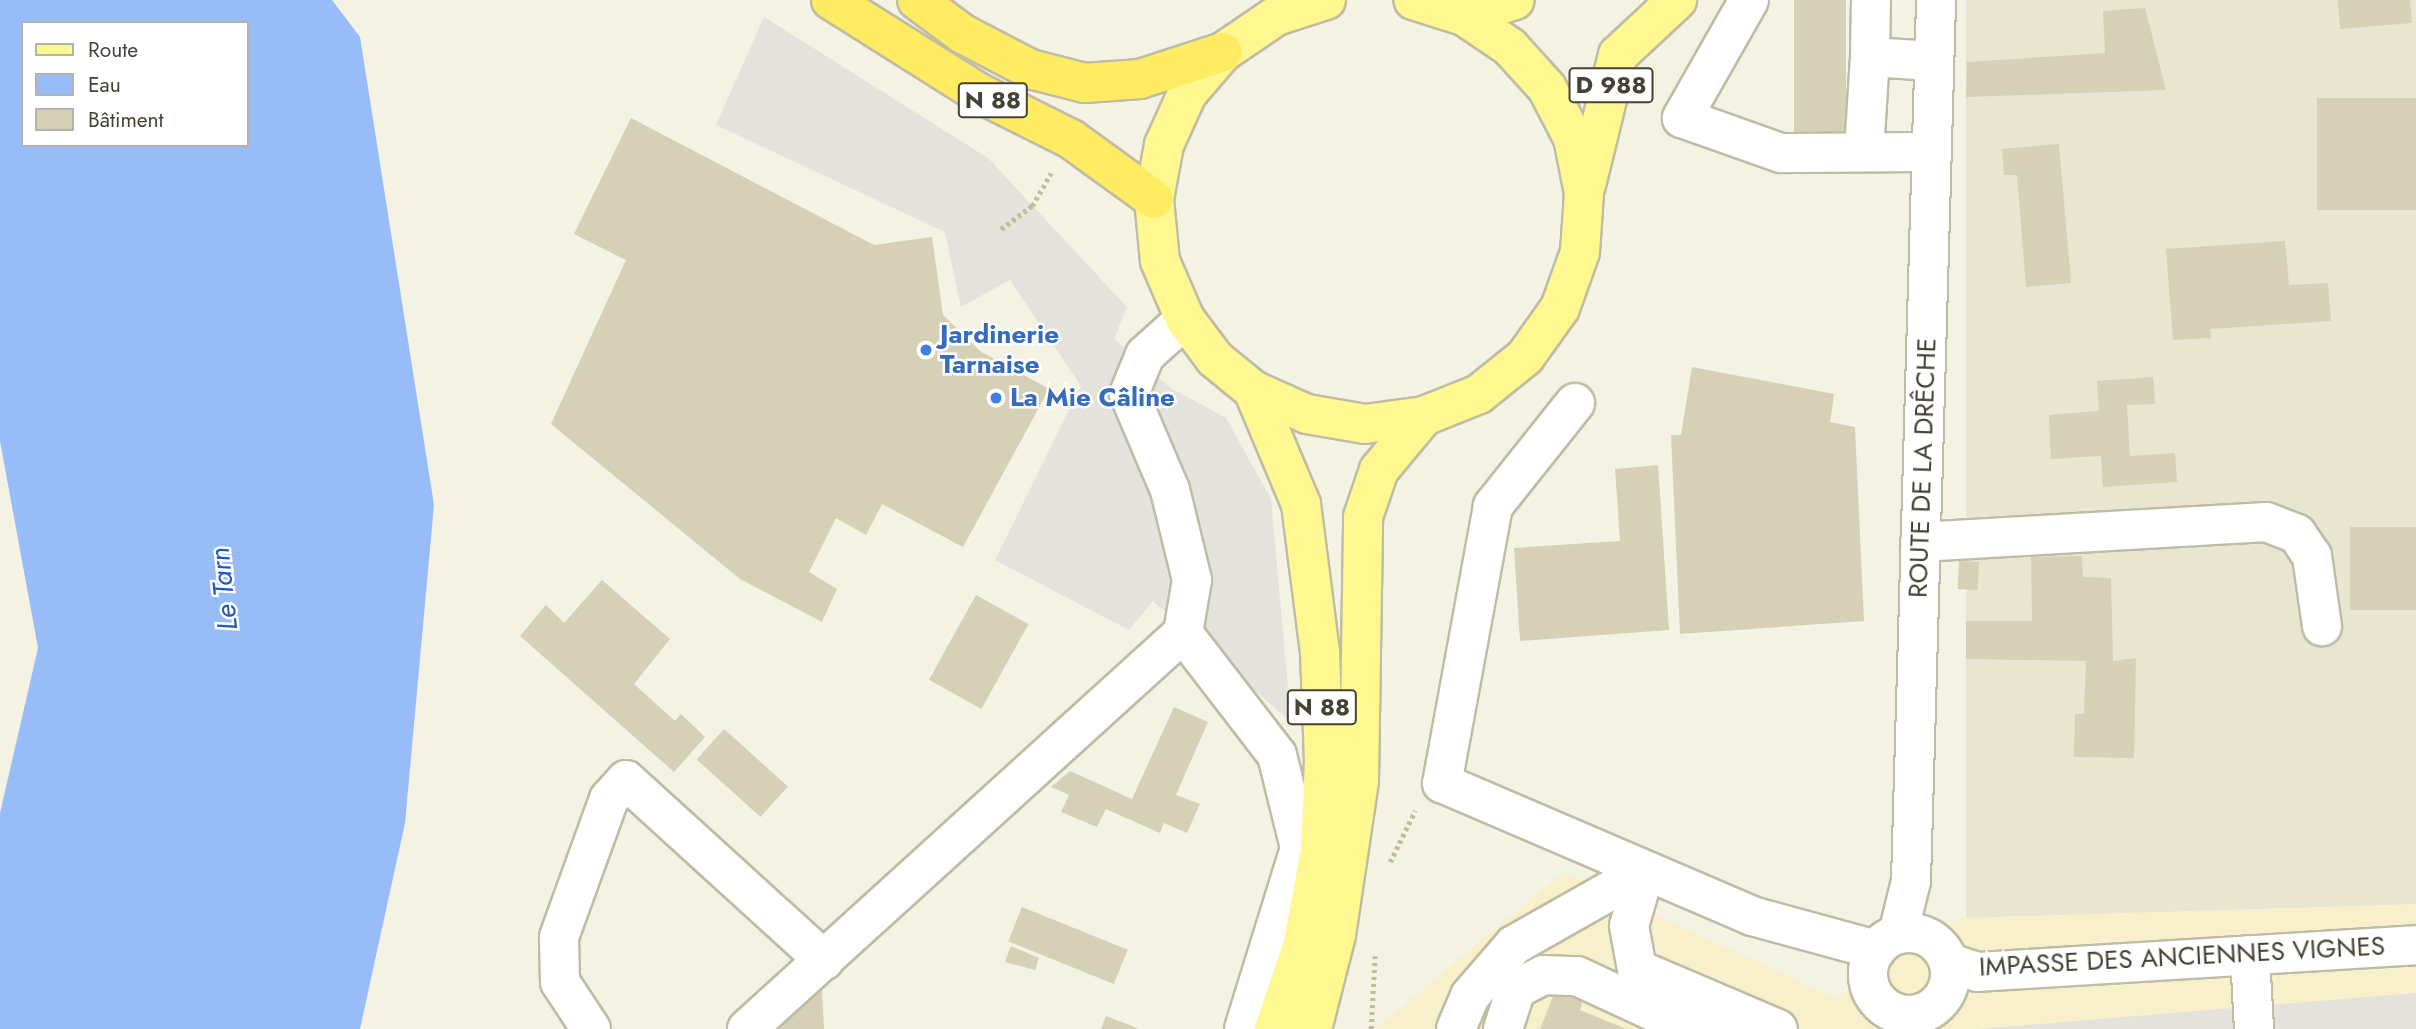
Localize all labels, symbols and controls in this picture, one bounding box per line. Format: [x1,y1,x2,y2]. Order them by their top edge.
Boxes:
legend [21,21,248,147]
text: Route [88,35,138,65]
road number: D 988 [1567,64,1655,106]
text: Eau [88,70,121,100]
road number: N 88 [956,80,1030,120]
text: Bâtiment [88,105,164,135]
place label: Jardinerie Tarnaise [940,319,1059,380]
street label: ROUTE DE LA DRÊCHE [1903,338,1943,598]
marker: Jardinerie Tarnaise [918,342,934,358]
place label: La Mie Câline [1010,382,1175,414]
marker: La Mie Câline [988,390,1004,406]
water label: Le Tarn [203,546,245,632]
road number: N 88 [1285,686,1359,728]
street label: IMPASSE DES ANCIENNES VIGNES [1978,931,2386,983]

